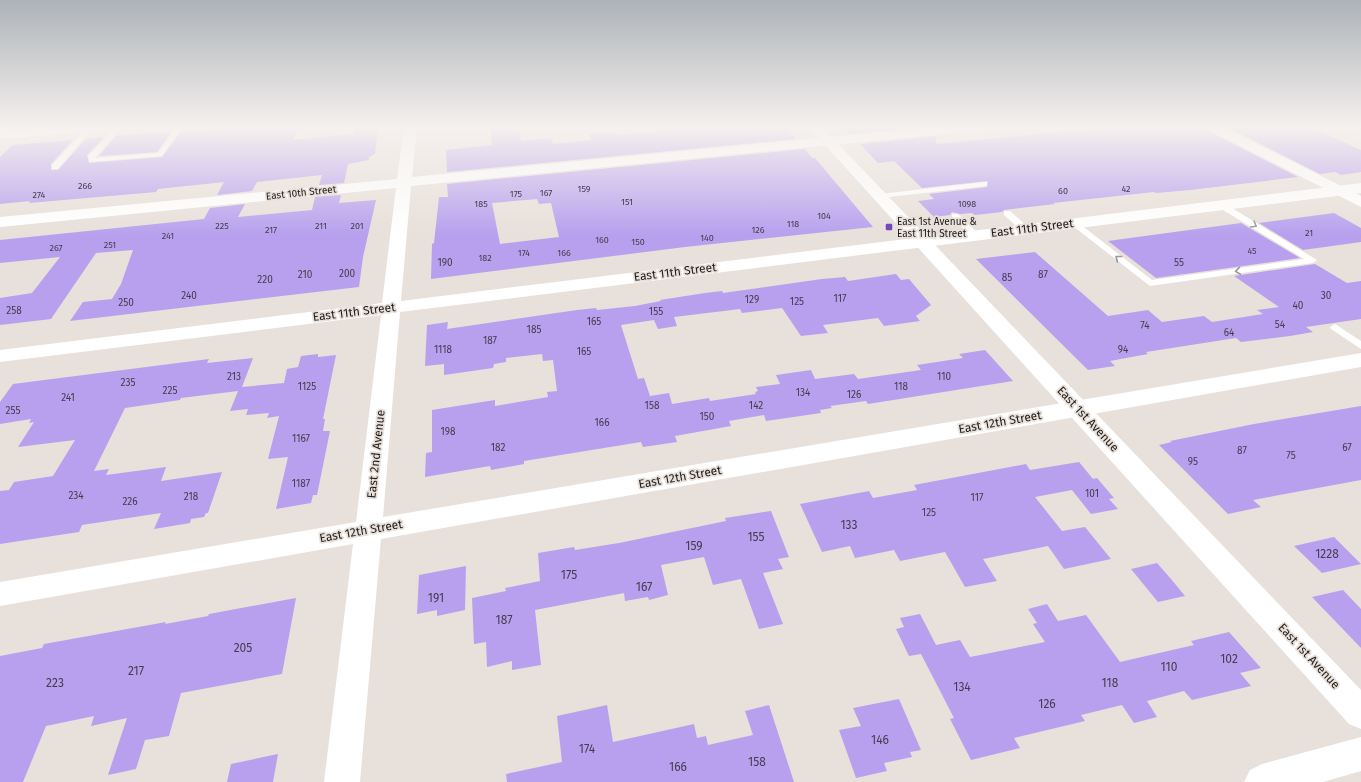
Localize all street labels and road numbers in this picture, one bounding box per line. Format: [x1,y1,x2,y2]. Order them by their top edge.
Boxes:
street label: East 10th Street [265,183,337,203]
street label: East 11th Street [990,216,1075,240]
street label: East 11th Street [633,260,718,284]
street label: East 11th Street [312,300,397,324]
street label: East 1st Avenue [1054,384,1122,454]
street label: East 12th Street [957,408,1043,436]
street label: East 2nd Avenue [364,409,388,499]
street label: East 12th Street [637,463,723,491]
street label: East 12th Street [318,517,404,545]
street label: East 1st Avenue [1275,621,1343,691]

